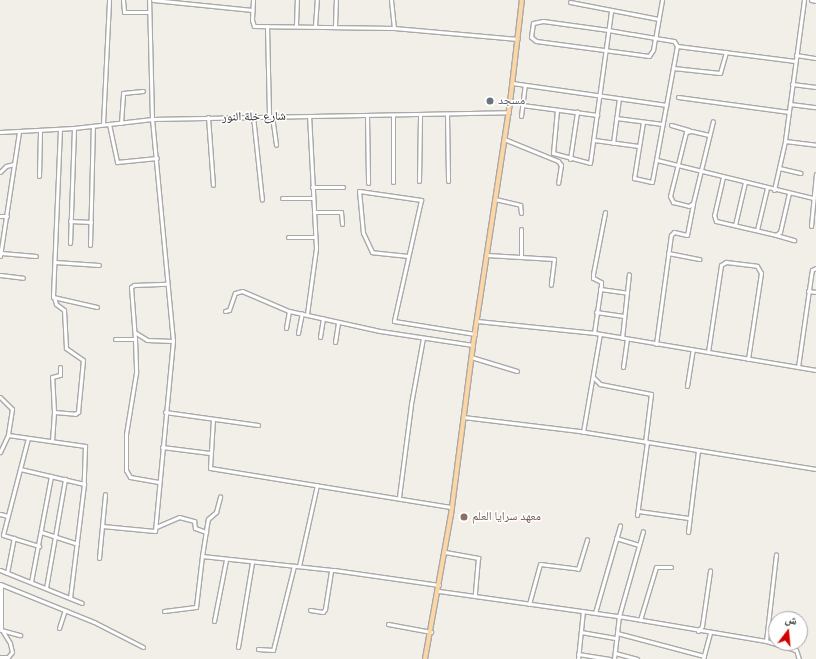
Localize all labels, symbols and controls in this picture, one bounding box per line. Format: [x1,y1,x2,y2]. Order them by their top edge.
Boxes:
place label: مسجد [498,94,525,108]
marker: مسجد [485,96,495,106]
street label: شارع خلة النور [222,109,286,125]
place label: معهد سرايا العلم [472,510,541,524]
marker: معهد سرايا العلم [459,512,469,522]
north arrow [768,611,808,651]
text: ش [784,612,799,628]

